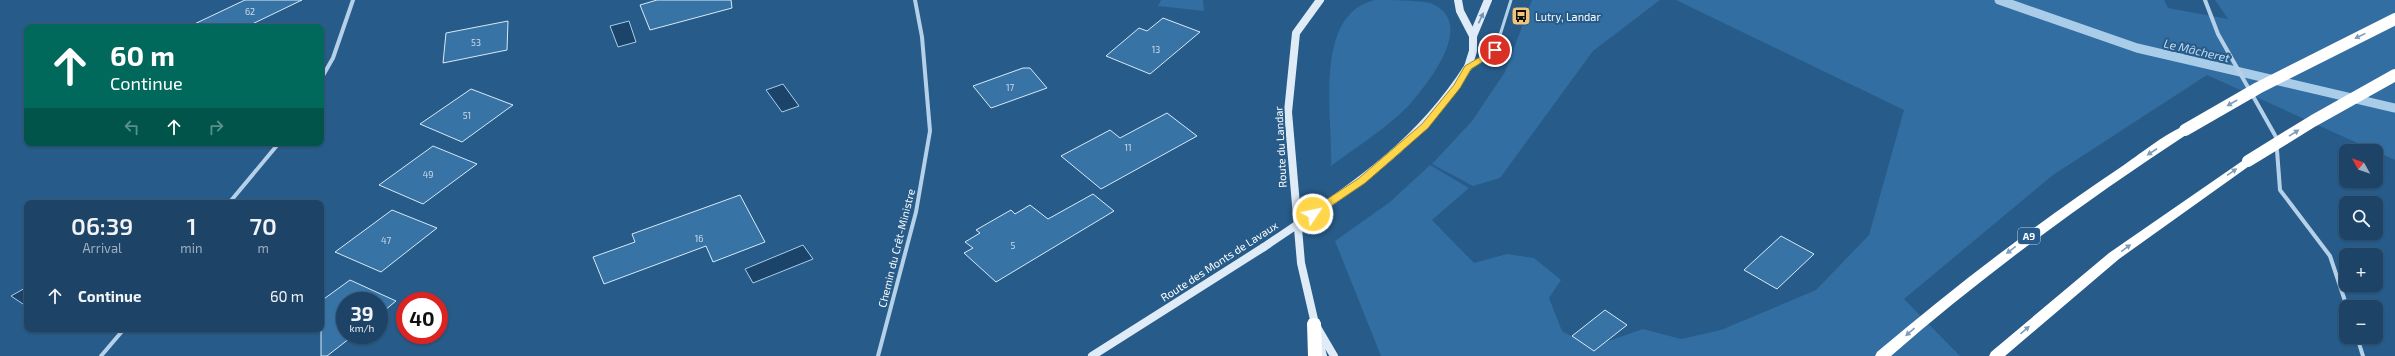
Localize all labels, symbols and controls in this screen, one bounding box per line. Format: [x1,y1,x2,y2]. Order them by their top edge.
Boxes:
bus stop icon: Lutry, Landar [1510,5,1532,27]
house number: 62 [245,6,255,17]
place label: Lutry, Landar [1535,10,1601,23]
one-way arrow [1478,13,1484,24]
pin [1478,33,1512,67]
one-way arrow [2354,33,2366,39]
water label: Le Mâcheret [2163,36,2232,65]
house number: 53 [471,37,481,48]
text: 60 m [110,38,175,72]
icon: arrive [1484,39,1506,61]
icon: ahead [44,40,96,92]
house number: 13 [1152,44,1160,55]
text: Continue [110,72,183,94]
house number: 17 [1006,82,1014,93]
one-way arrow [2226,99,2238,106]
street label: Route du Landar [1271,105,1289,188]
house number: 51 [463,110,471,121]
icon: left [121,116,143,138]
icon: ahead [163,116,185,138]
icon: right [205,116,227,138]
one-way arrow [2288,129,2299,136]
house number: 11 [1124,142,1132,153]
north arrow [2339,144,2383,188]
map controls [2339,144,2383,344]
one-way arrow [2146,148,2158,155]
one-way arrow [2226,168,2237,176]
house number: 49 [423,169,433,180]
street label: Chemin du Crêt-Ministre [875,187,917,309]
position arrow [1292,193,1334,235]
button: search [2339,196,2383,240]
text: 06:39 [71,211,133,240]
text: 1 [186,211,196,240]
text: 70 [250,211,277,240]
street label: Route des Monts de Lavaux [1158,218,1280,304]
road number: A9 [2018,228,2040,244]
house number: 16 [695,233,703,244]
house number: 47 [381,235,391,246]
text: Arrival [82,240,122,256]
text: min [180,240,203,256]
text: m [258,240,269,256]
house number: 5 [1011,240,1016,251]
one-way arrow [2121,244,2131,252]
one-way arrow [2006,246,2017,254]
button: + [2339,248,2383,292]
icon: ahead [44,285,66,307]
text: Continue [78,287,141,305]
text: 60 m [270,287,304,305]
speed limit sign: 40 [396,292,448,344]
button: − [2339,300,2383,344]
text: 39 [350,301,374,325]
text: km/h [350,322,374,334]
one-way arrow [2020,326,2031,335]
one-way arrow [1905,327,1916,336]

